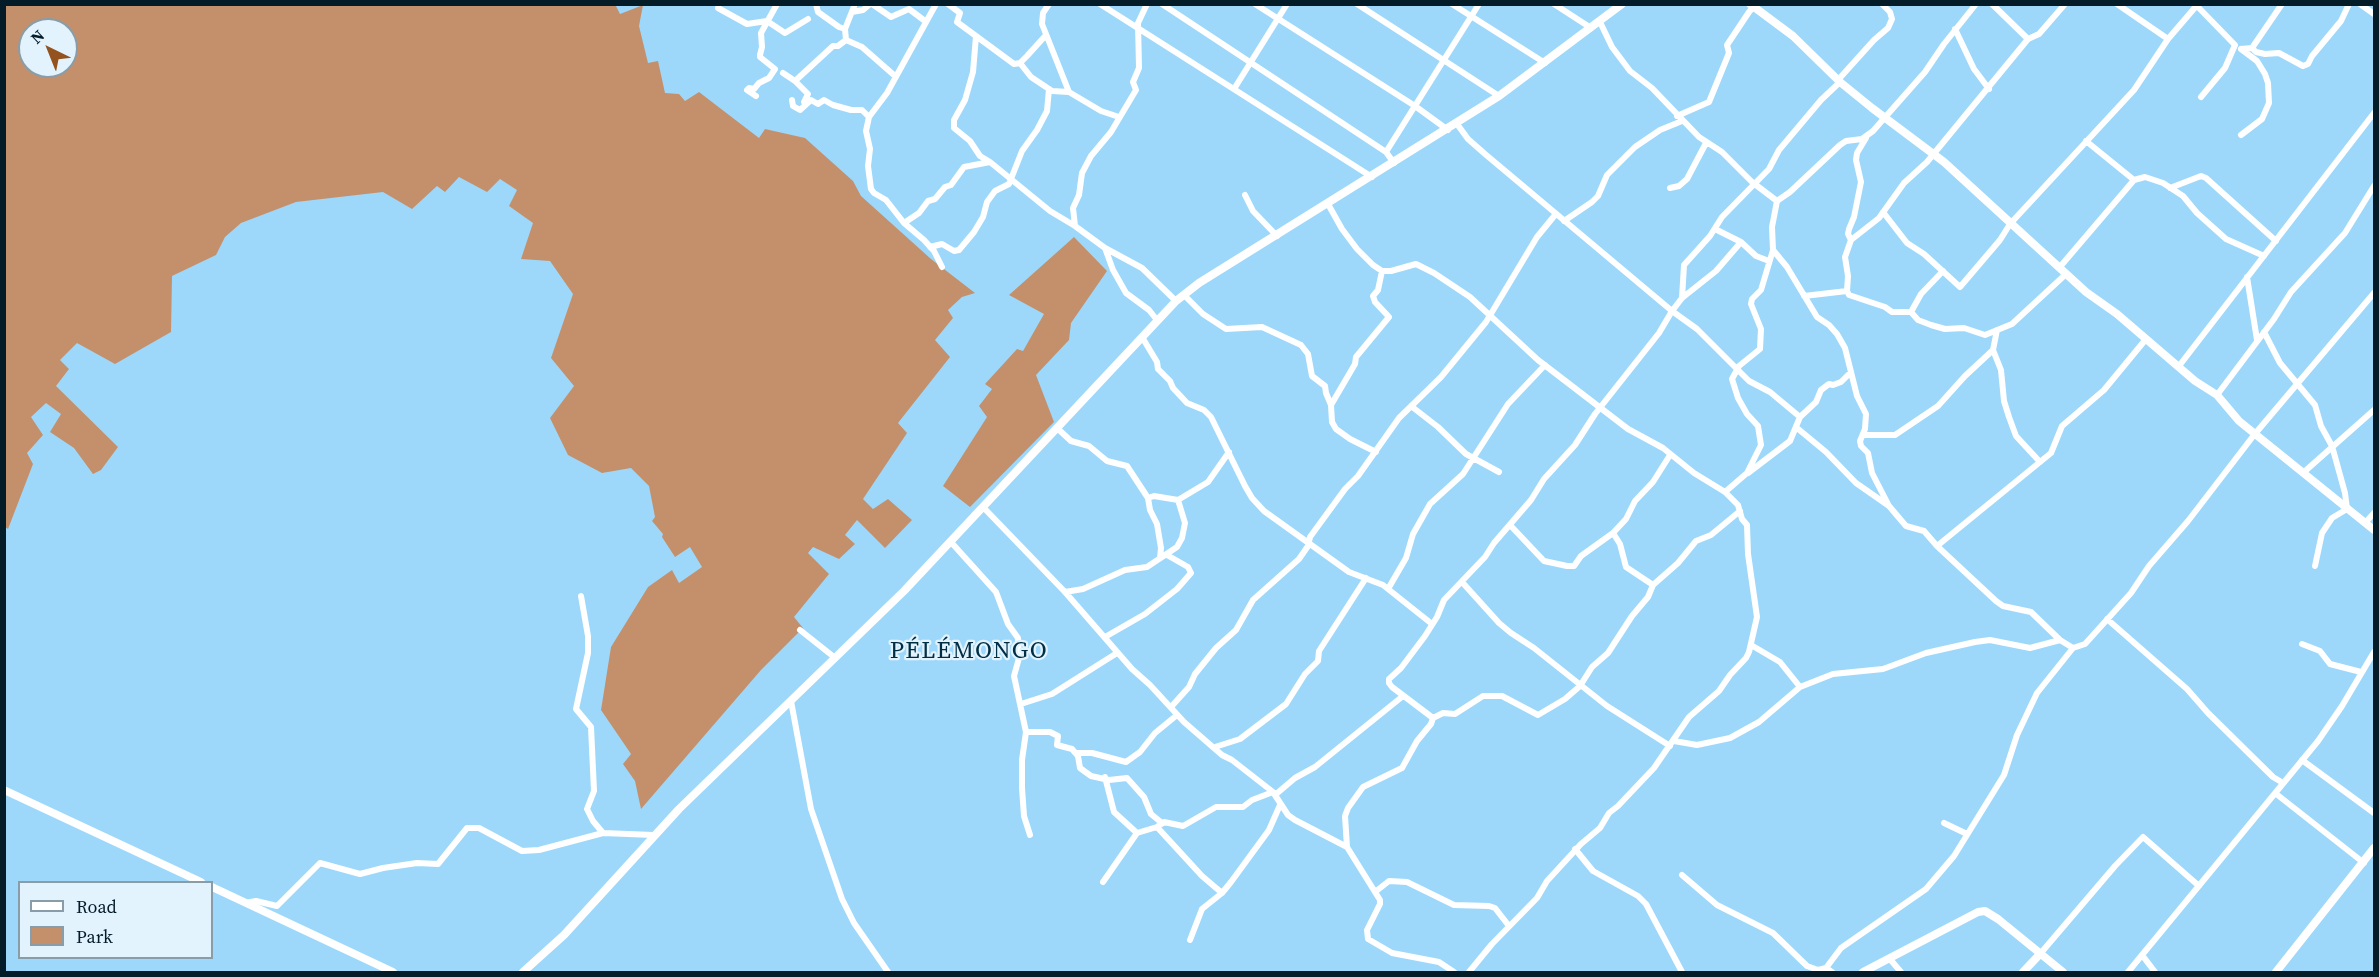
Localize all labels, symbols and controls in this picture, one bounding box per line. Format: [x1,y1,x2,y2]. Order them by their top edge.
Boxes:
north arrow [18,18,78,78]
text: N [25,24,49,48]
district label: PÉLÉMONGO [890,638,1048,666]
legend [18,881,213,959]
text: Road [76,894,117,919]
text: Park [76,924,113,949]

